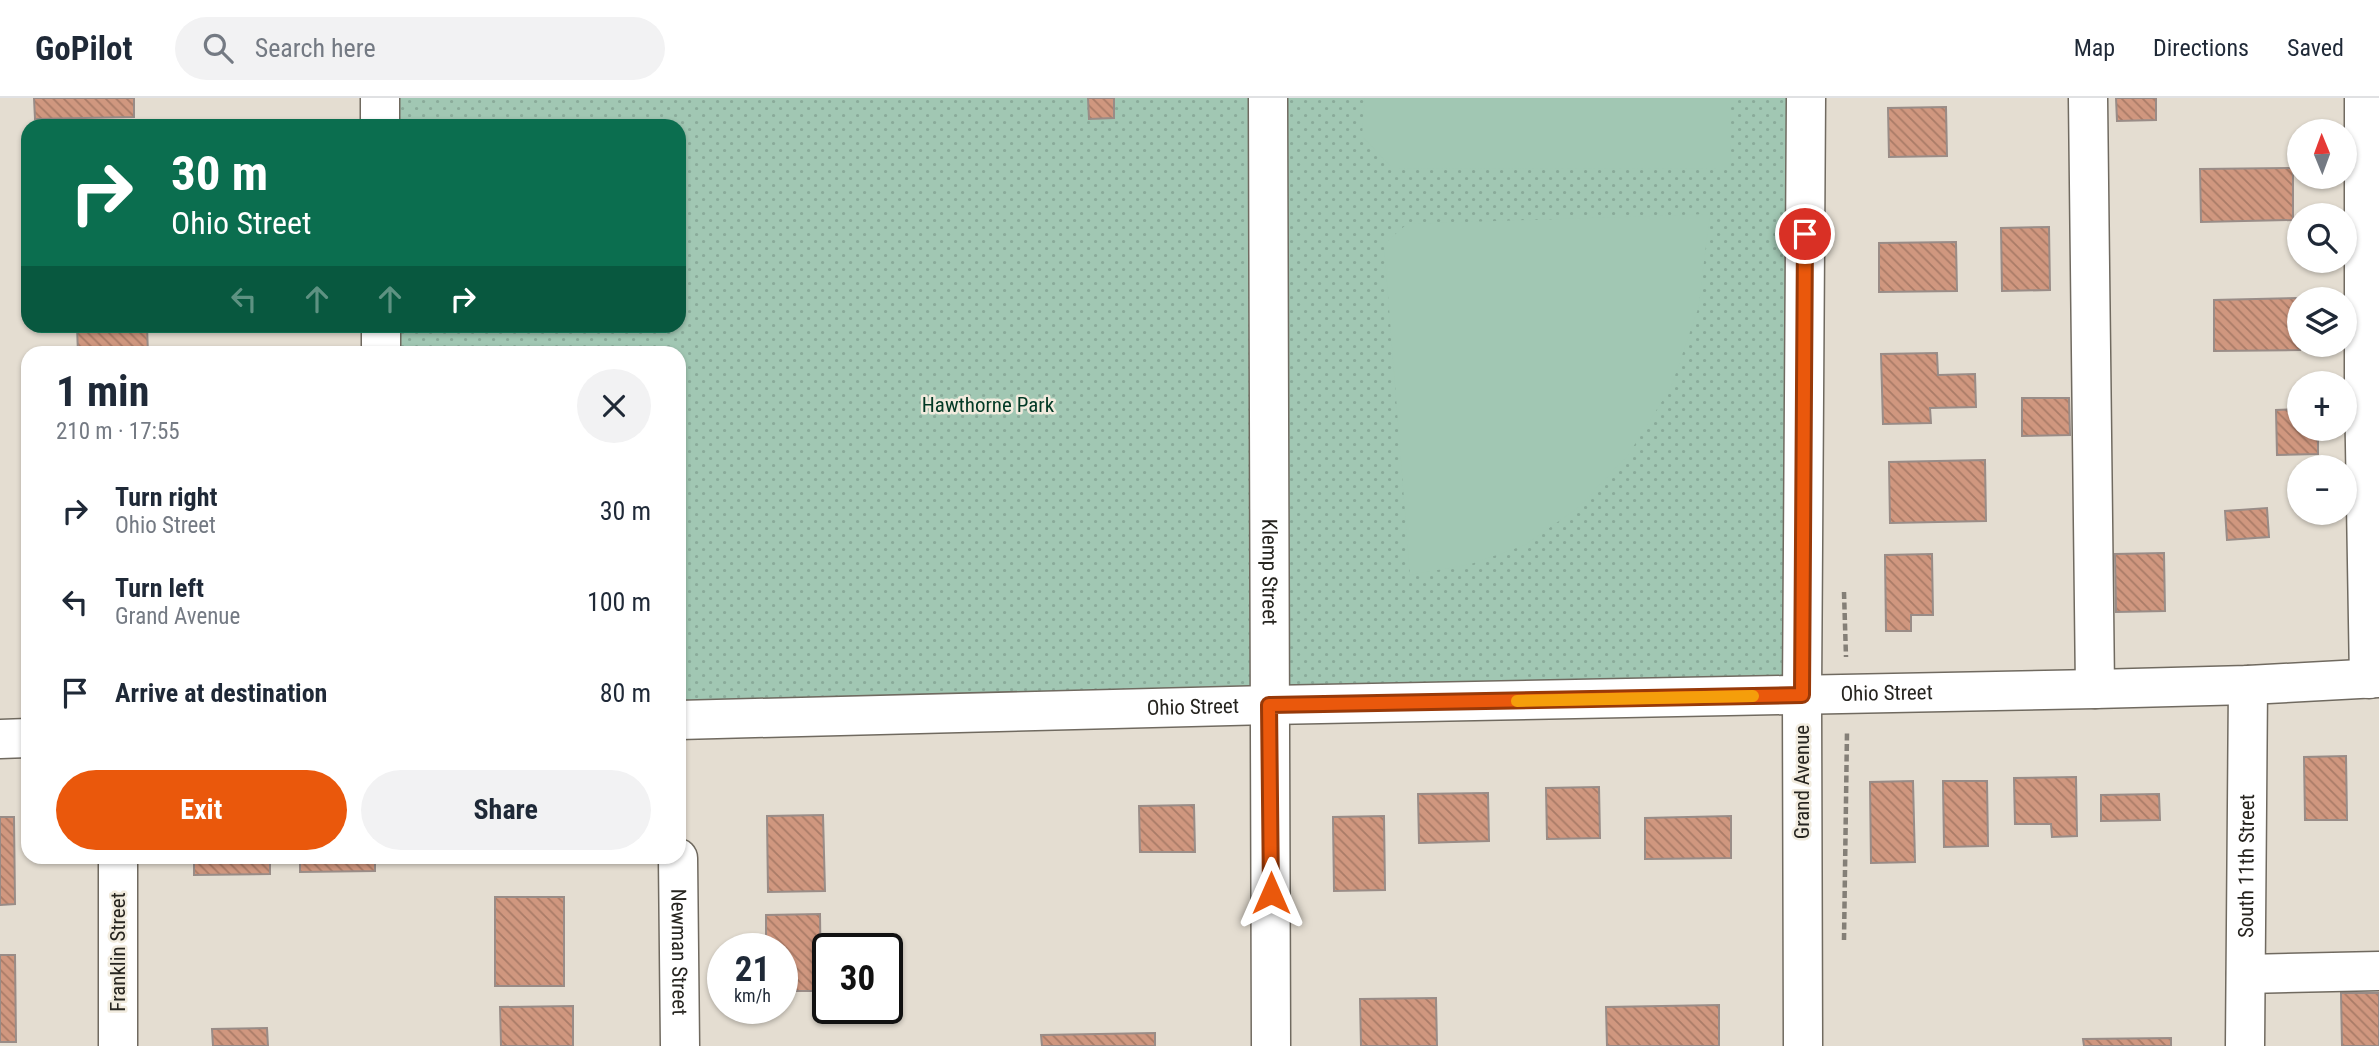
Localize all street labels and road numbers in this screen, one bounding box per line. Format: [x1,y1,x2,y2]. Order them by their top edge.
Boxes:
street label: Klemp Street [1257,519,1282,625]
street label: Ohio Street [1840,680,1933,706]
street label: Ohio Street [1146,694,1239,720]
street label: Grand Avenue [1790,725,1814,839]
street label: South 11th Street [2234,794,2259,938]
street label: Newman Street [666,889,692,1015]
street label: Franklin Street [106,892,130,1012]

